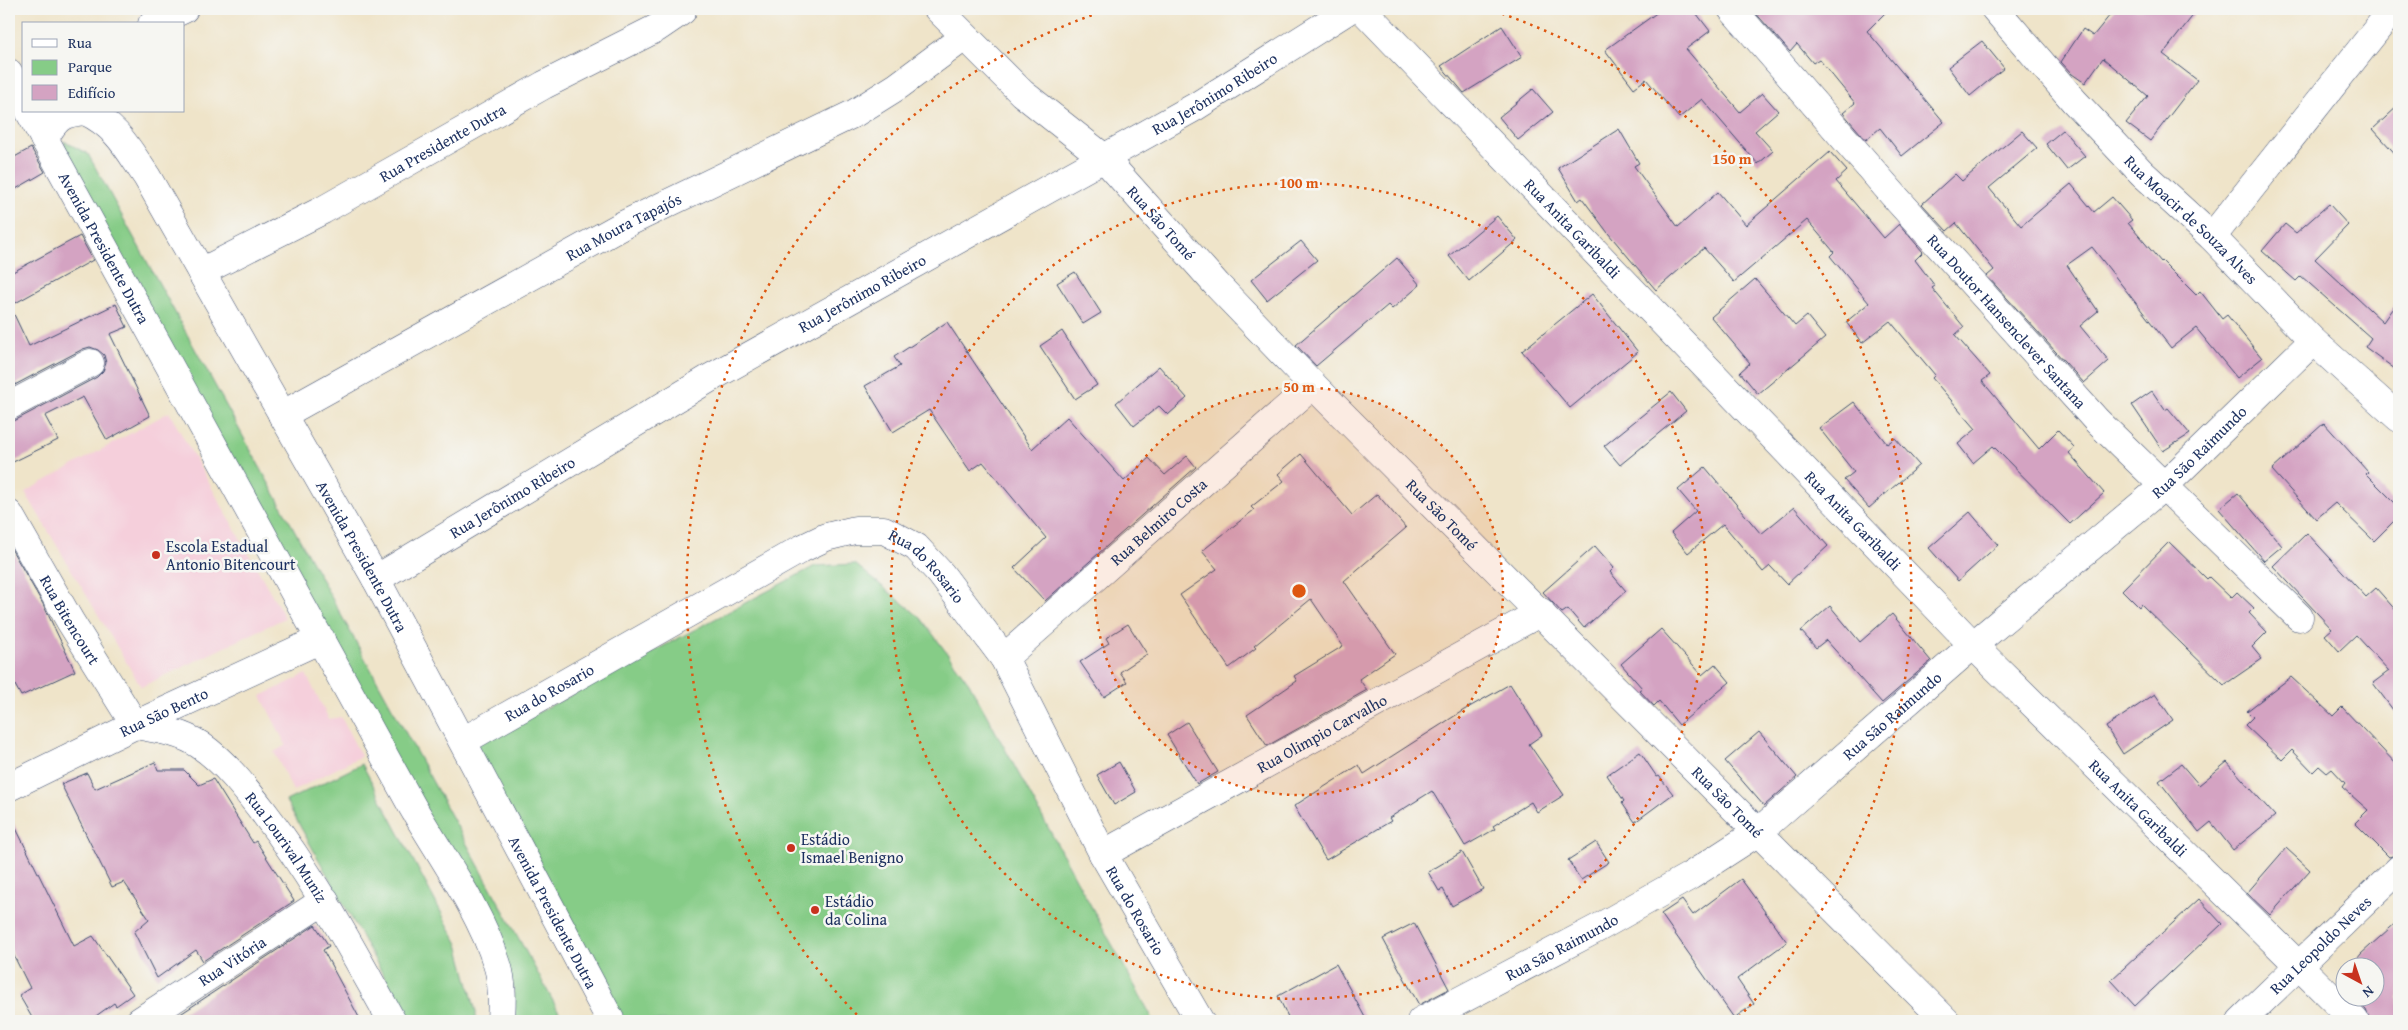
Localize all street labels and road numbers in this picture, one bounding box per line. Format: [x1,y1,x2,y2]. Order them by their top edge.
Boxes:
street label: Rua Jerônimo Ribeiro [1147,46,1282,141]
street label: Rua Presidente Dutra [375,97,511,188]
street label: Rua Moacir de Souza Alves [2119,149,2264,290]
street label: Avenida Presidente Dutra [53,167,156,328]
street label: Rua Anita Garibaldi [1519,173,1627,284]
street label: Rua São Tomé [1122,180,1201,265]
street label: Rua Moura Tapajós [561,187,685,267]
street label: Rua Doutor Hansenclever Santana [1922,229,2092,414]
street label: Rua Jerônimo Ribeiro [794,248,930,338]
street label: Rua São Raimundo [2146,400,2252,504]
street label: Rua Jerônimo Ribeiro [445,450,580,544]
street label: Rua Anita Garibaldi [1799,465,1907,576]
street label: Rua Belmiro Costa [1105,472,1212,571]
street label: Rua São Tomé [1401,473,1483,556]
street label: Avenida Presidente Dutra [310,476,414,637]
street label: Rua do Rosario [884,523,971,608]
street label: Rua Bitencourt [34,570,106,669]
street label: Rua do Rosario [500,657,598,727]
street label: Rua São Raimundo [1837,666,1947,766]
street label: Rua São Bento [115,681,212,743]
street label: Rua Olimpio Carvalho [1252,687,1391,779]
street label: Rua Anita Garibaldi [2084,754,2194,862]
street label: Rua São Tomé [1686,760,1769,843]
street label: Rua Lourival Muniz [240,786,334,907]
street label: Avenida Presidente Dutra [503,831,604,993]
street label: Rua do Rosario [1100,861,1171,959]
street label: Rua Leopoldo Neves [2266,892,2376,998]
street label: Rua São Raimundo [1501,907,1623,987]
street label: Rua Vitória [194,930,271,992]

